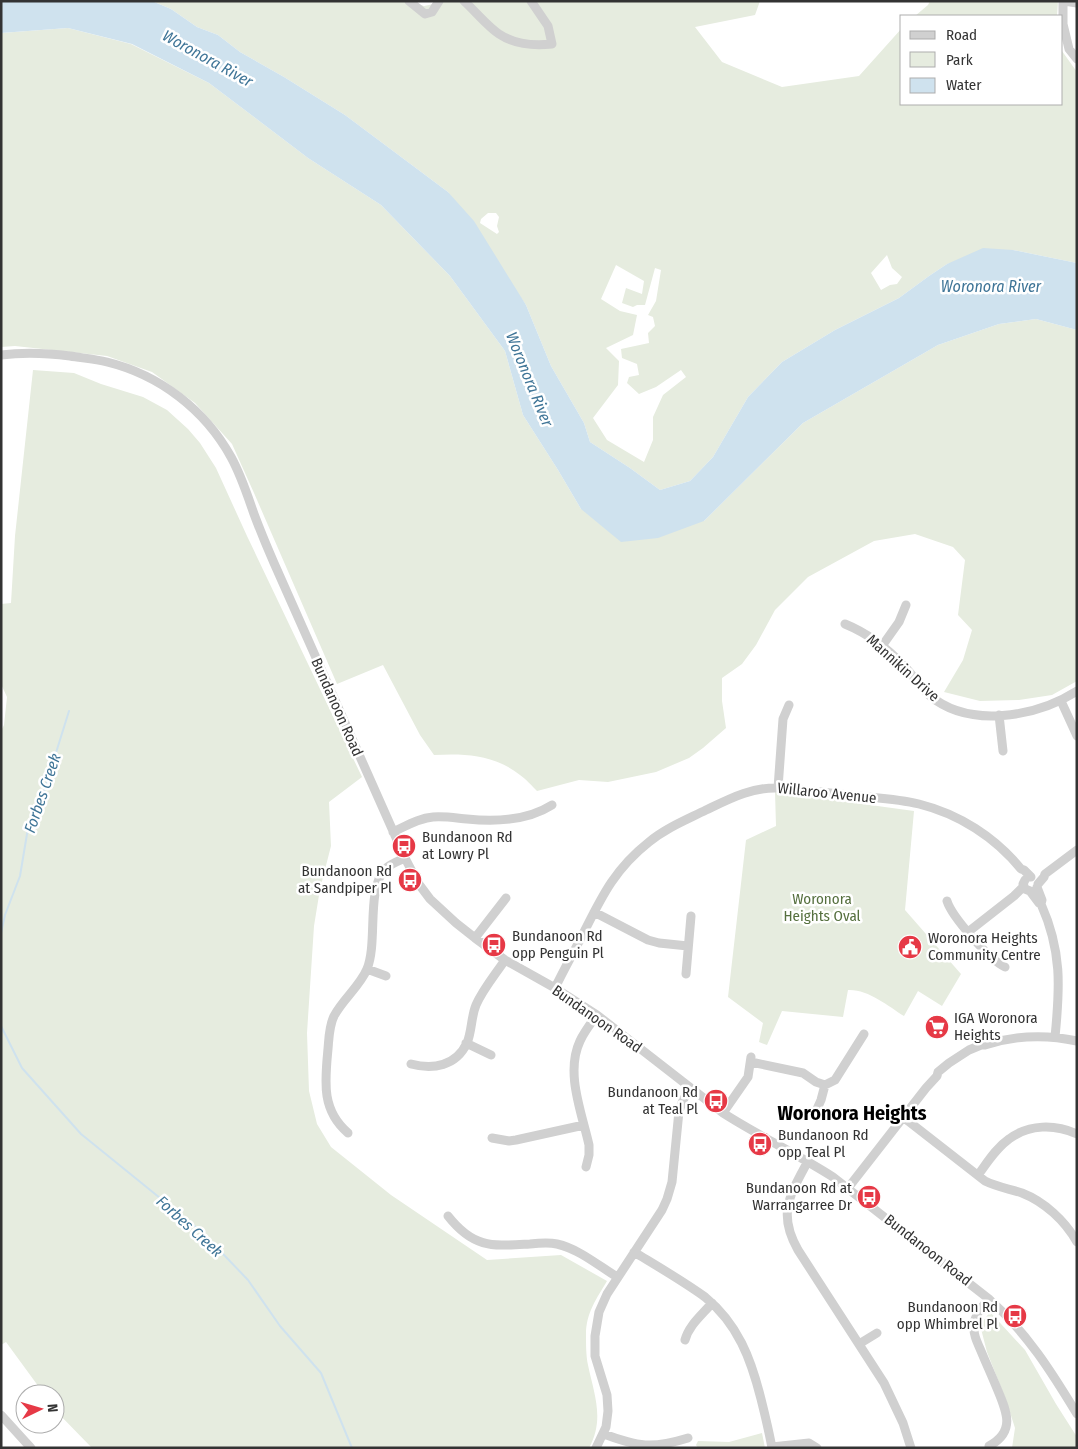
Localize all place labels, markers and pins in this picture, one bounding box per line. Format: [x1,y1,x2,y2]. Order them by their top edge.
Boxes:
place label: Bundanoon Rd at Lowry Pl [422,828,512,863]
bus stop icon: Bundanoon Rd at Lowry Pl [391,833,417,859]
place label: Bundanoon Rd at Sandpiper Pl [298,862,392,897]
bus stop icon: Bundanoon Rd at Sandpiper Pl [397,867,423,893]
place label: Bundanoon Rd opp Penguin Pl [512,927,604,962]
place label: Woronora Heights Community Centre [928,929,1041,964]
bus stop icon: Bundanoon Rd opp Penguin Pl [481,932,507,958]
public building icon: Woronora Heights Community Centre [897,934,923,960]
place label: IGA Woronora Heights [954,1009,1038,1044]
supermarket icon: IGA Woronora Heights [924,1014,950,1040]
place label: Bundanoon Rd at Teal Pl [608,1083,698,1118]
bus stop icon: Bundanoon Rd at Teal Pl [703,1088,729,1114]
place label: Bundanoon Rd opp Teal Pl [778,1126,868,1161]
bus stop icon: Bundanoon Rd opp Teal Pl [747,1131,773,1157]
place label: Bundanoon Rd at Warrangarree Dr [746,1179,853,1214]
bus stop icon: Bundanoon Rd at Warrangarree Dr [856,1184,882,1210]
place label: Bundanoon Rd opp Whimbrel Pl [897,1298,998,1333]
bus stop icon: Bundanoon Rd opp Whimbrel Pl [1002,1303,1028,1329]

